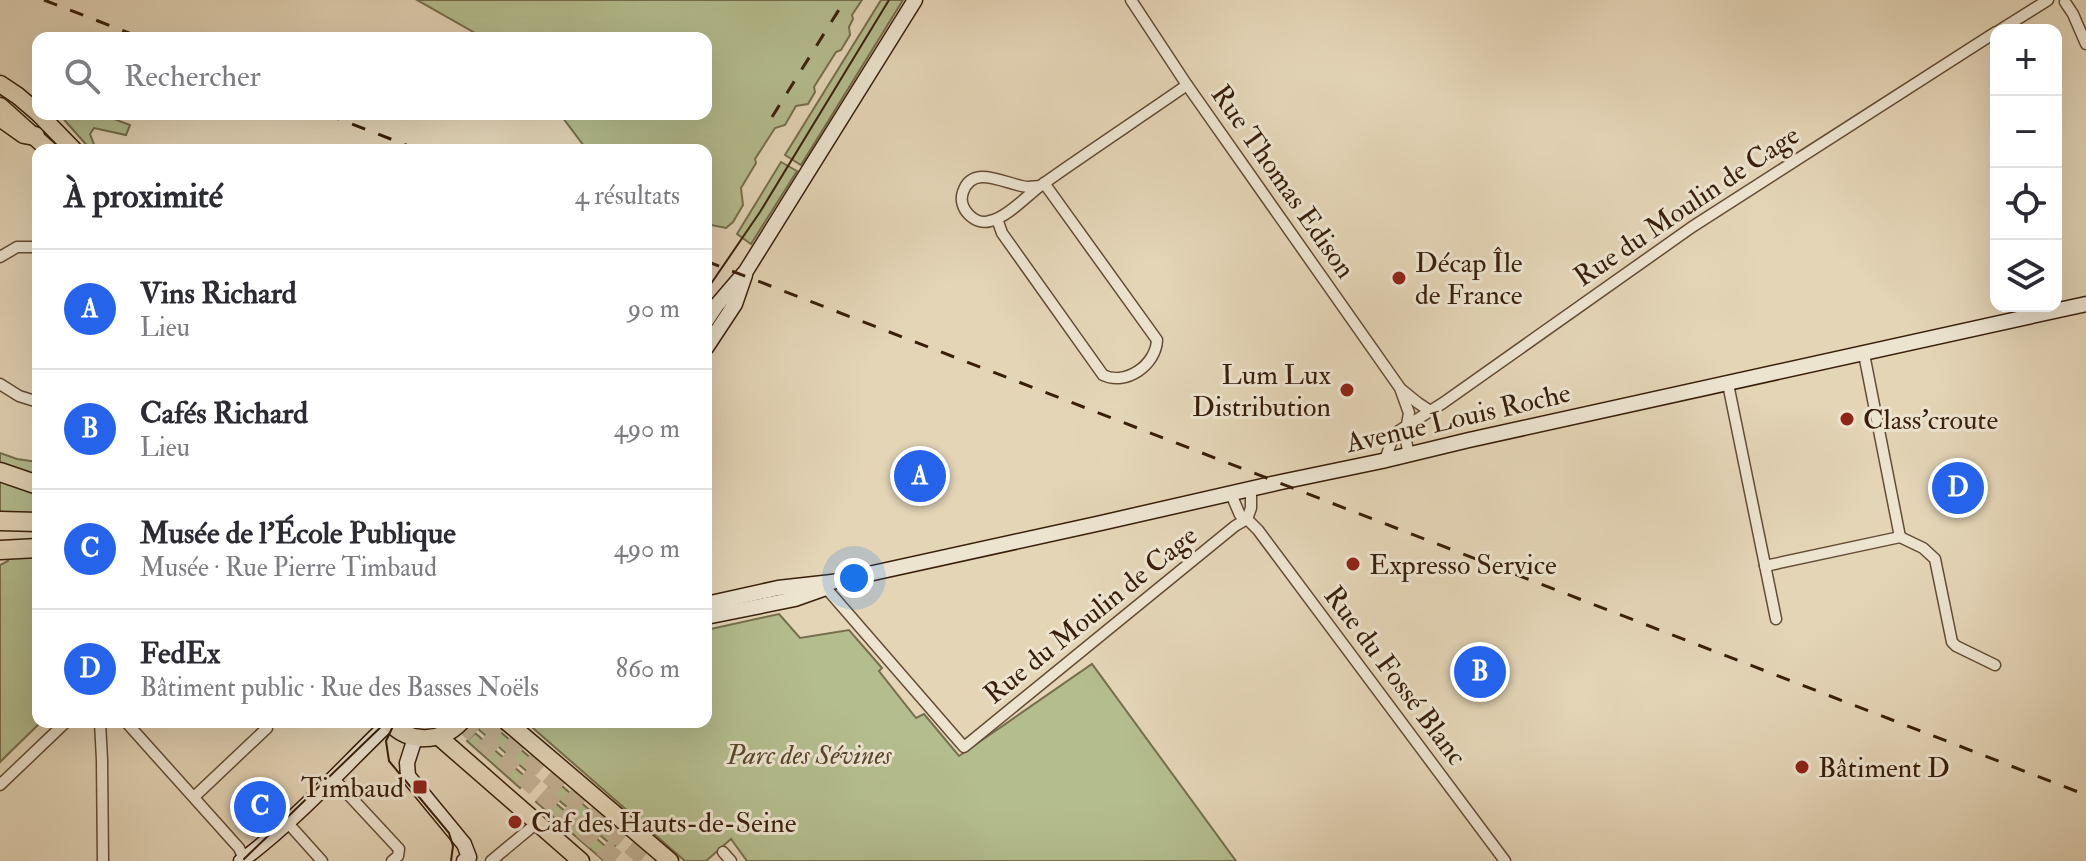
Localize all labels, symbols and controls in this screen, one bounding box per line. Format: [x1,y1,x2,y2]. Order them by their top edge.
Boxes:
map controls [1990,24,2062,312]
button: + [1990,24,2062,96]
search box [32,32,712,120]
icon: search [60,54,104,98]
text: Rechercher [124,58,261,95]
street label: Rue Thomas Edison [1203,78,1363,285]
button: − [1990,96,2062,168]
street label: Rue du Moulin de Cage [1568,118,1806,295]
button: locate [1990,168,2062,240]
text: À proximité [64,175,223,218]
text: 4 résultats [575,180,680,212]
button: layers [1990,240,2062,312]
place label: Décap Île de France [1415,246,1523,313]
marker: Décap Île de France [1390,269,1408,287]
text: Vins Richard [140,275,296,312]
text: A [82,293,98,325]
text: 90 m [628,293,680,325]
text: Lieu [140,312,190,344]
place label: Lum Lux Distribution [1192,358,1332,425]
street label: Avenue Louis Roche [1342,376,1574,462]
marker: Lum Lux Distribution [1338,381,1356,399]
text: Cafés Richard [140,395,308,432]
place label: Class'croute [1863,403,1998,438]
marker: Class'croute [1838,410,1856,428]
text: B [81,413,99,445]
text: 490 m [614,413,680,445]
text: Lieu [140,432,190,464]
pin: A [894,446,946,506]
pin: D [1932,458,1984,518]
text: Musée de l'École Publique [140,515,456,552]
street label: Rue du Moulin de Cage [977,518,1205,712]
text: C [80,533,100,565]
text: 490 m [614,533,680,565]
place label: Expresso Service [1369,548,1557,583]
text: Musée · Rue Pierre Timbaud [140,552,437,584]
marker: Expresso Service [1344,555,1362,573]
your location [834,558,874,598]
street label: Rue du Fossé Blanc [1316,579,1474,773]
text: FedEx [140,635,220,672]
pin: B [1454,642,1506,702]
text: D [79,653,101,685]
text: 860 m [616,653,680,685]
text: Bâtiment public · Rue des Basses Noëls [140,672,539,704]
park label: Parc des Sévines [726,738,893,773]
place label: Bâtiment D [1818,751,1950,786]
marker: Bâtiment D [1793,758,1811,776]
place label: Timbaud [301,771,404,806]
pin: C [234,777,286,837]
marker: Timbaud [411,778,429,796]
place label: Caf des Hauts-de-Seine [531,806,797,841]
marker: Caf des Hauts-de-Seine [506,813,524,831]

